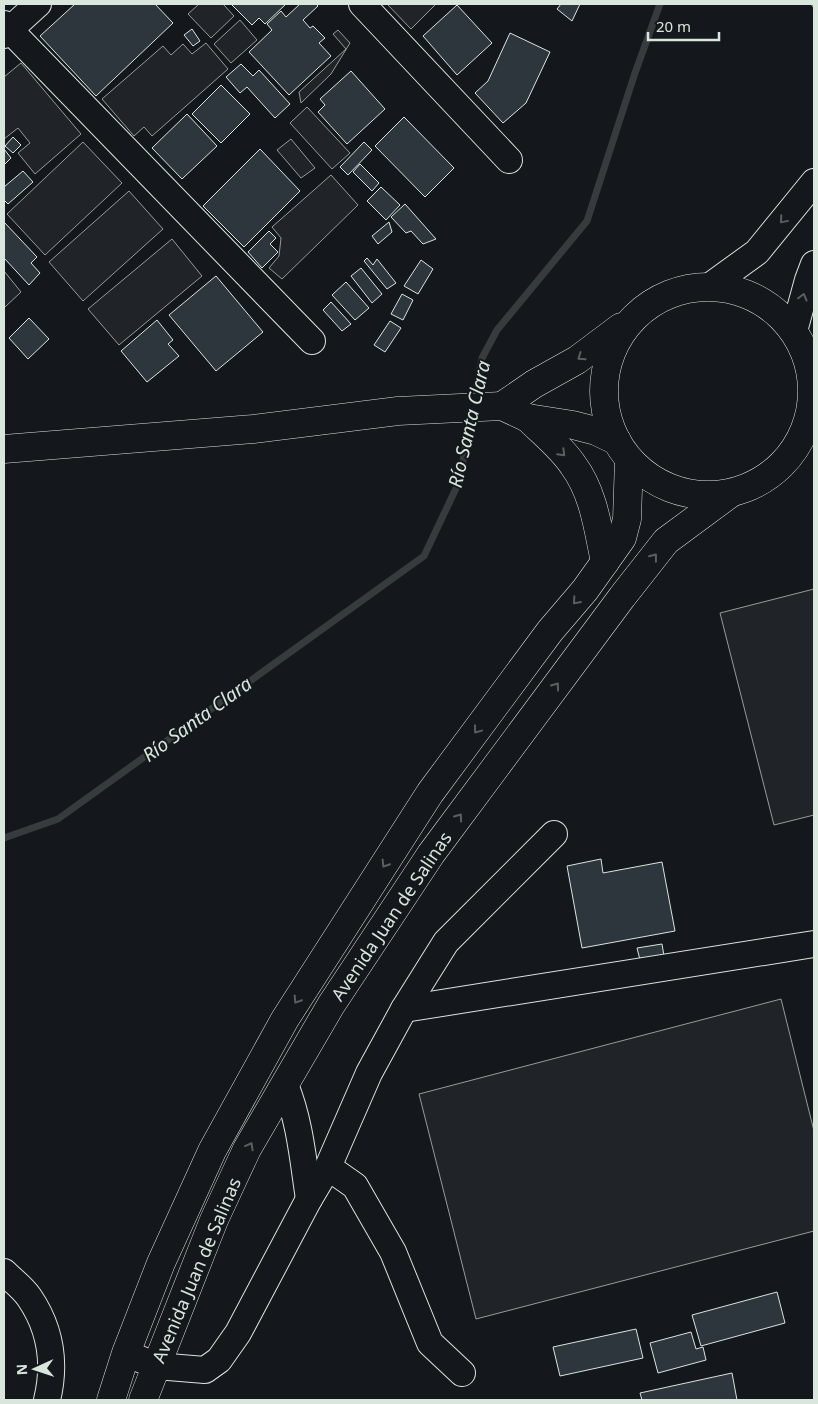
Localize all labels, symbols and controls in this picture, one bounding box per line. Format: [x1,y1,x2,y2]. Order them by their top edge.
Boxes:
scale bar [648,10,719,42]
text: 20 m [656,16,691,36]
one-way arrow [780,214,789,223]
one-way arrow [797,293,808,301]
one-way arrow [577,351,587,360]
water label: Río Santa Clara [442,358,496,490]
one-way arrow [556,447,565,456]
one-way arrow [648,554,656,563]
one-way arrow [573,595,581,604]
water label: Río Santa Clara [137,670,257,768]
one-way arrow [550,682,559,692]
one-way arrow [474,724,482,733]
one-way arrow [453,813,462,823]
street label: Avenida Juan de Salinas [325,827,457,1005]
one-way arrow [382,858,391,867]
one-way arrow [294,995,303,1004]
one-way arrow [243,1142,253,1151]
street label: Avenida Juan de Salinas [146,1174,246,1366]
north arrow [10,1344,60,1394]
text: N [12,1364,31,1376]

